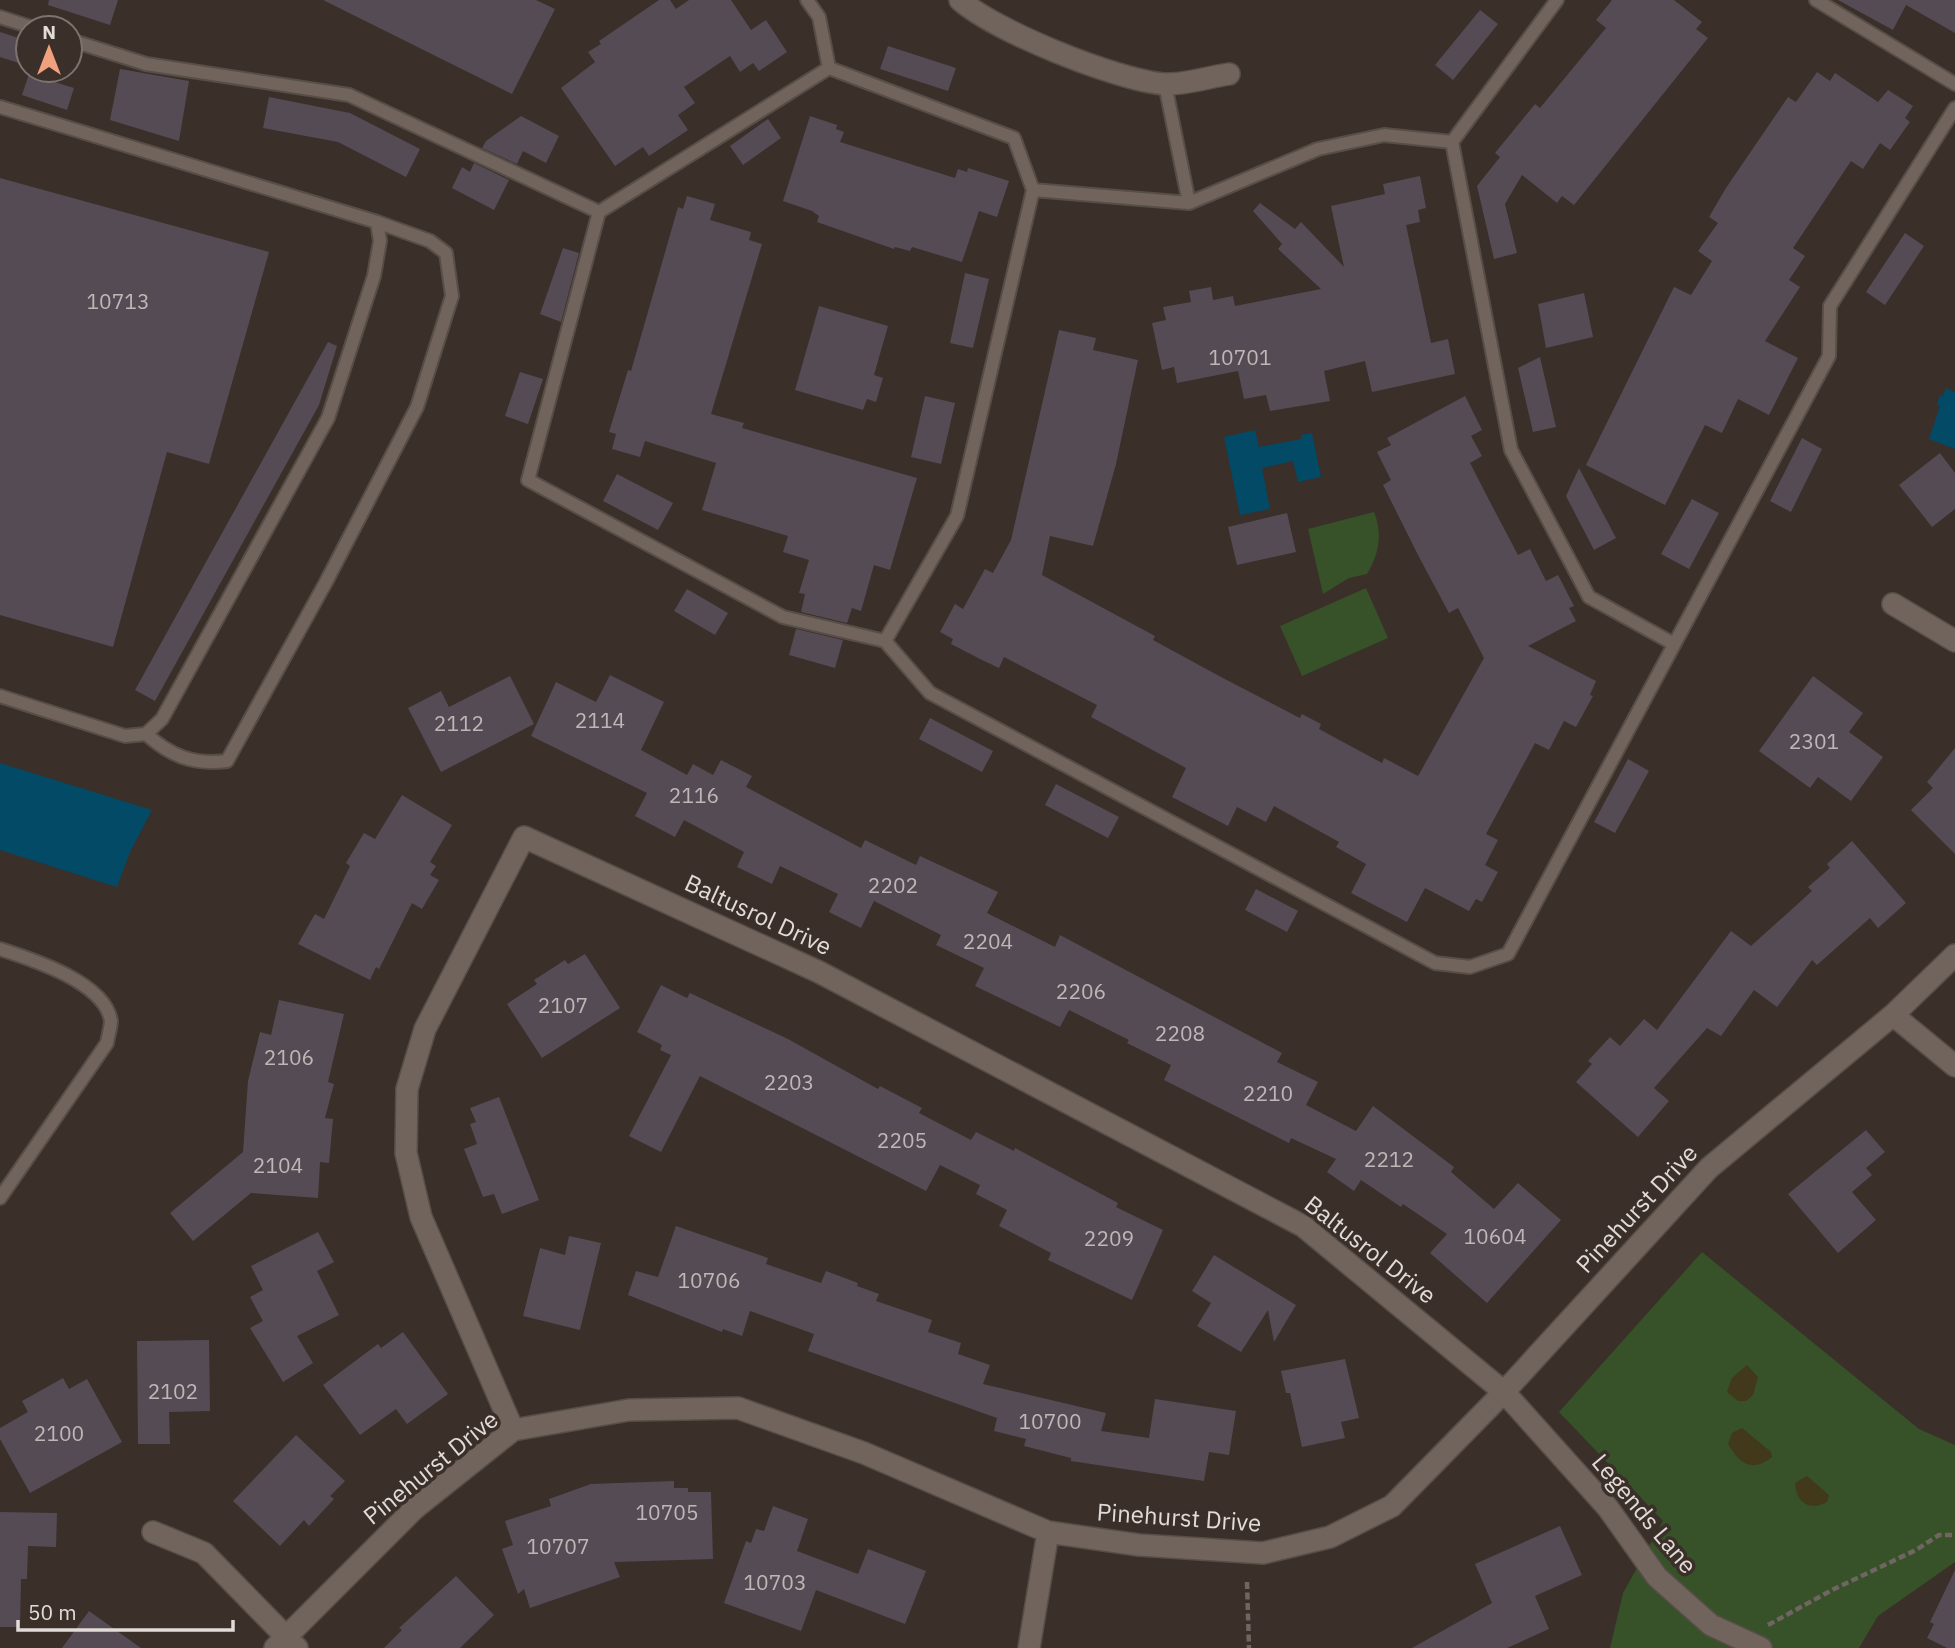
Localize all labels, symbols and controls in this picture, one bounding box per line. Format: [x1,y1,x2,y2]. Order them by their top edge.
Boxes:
north arrow [14,14,84,84]
text: N [42,20,56,44]
house number: 10713 [87,287,150,315]
house number: 10701 [1209,343,1272,371]
house number: 2114 [575,706,625,734]
house number: 2112 [434,709,484,737]
house number: 2301 [1789,727,1839,755]
house number: 2116 [669,781,719,809]
street label: Baltusrol Drive [680,866,837,962]
house number: 2202 [868,871,918,899]
house number: 2204 [963,927,1013,955]
house number: 2206 [1056,977,1106,1005]
house number: 2107 [538,991,588,1019]
house number: 2208 [1155,1019,1205,1047]
house number: 2106 [264,1043,314,1071]
house number: 2203 [764,1068,814,1096]
house number: 2210 [1243,1079,1293,1107]
house number: 2205 [877,1126,927,1154]
street label: Pinehurst Drive [1568,1137,1704,1279]
house number: 2212 [1364,1145,1414,1173]
house number: 2104 [253,1151,303,1179]
street label: Baltusrol Drive [1298,1188,1443,1311]
house number: 10604 [1464,1222,1527,1250]
house number: 2209 [1084,1224,1134,1252]
house number: 10706 [678,1266,741,1294]
house number: 2102 [148,1377,198,1405]
street label: Pinehurst Drive [356,1403,504,1531]
house number: 10700 [1019,1407,1082,1435]
house number: 2100 [34,1419,84,1447]
street label: Legends Lane [1585,1447,1704,1580]
street label: Pinehurst Drive [1096,1495,1262,1539]
house number: 10705 [636,1498,699,1526]
house number: 10707 [527,1532,590,1560]
house number: 10703 [744,1568,807,1596]
scale bar [18,1588,233,1632]
text: 50 m [28,1598,77,1626]

